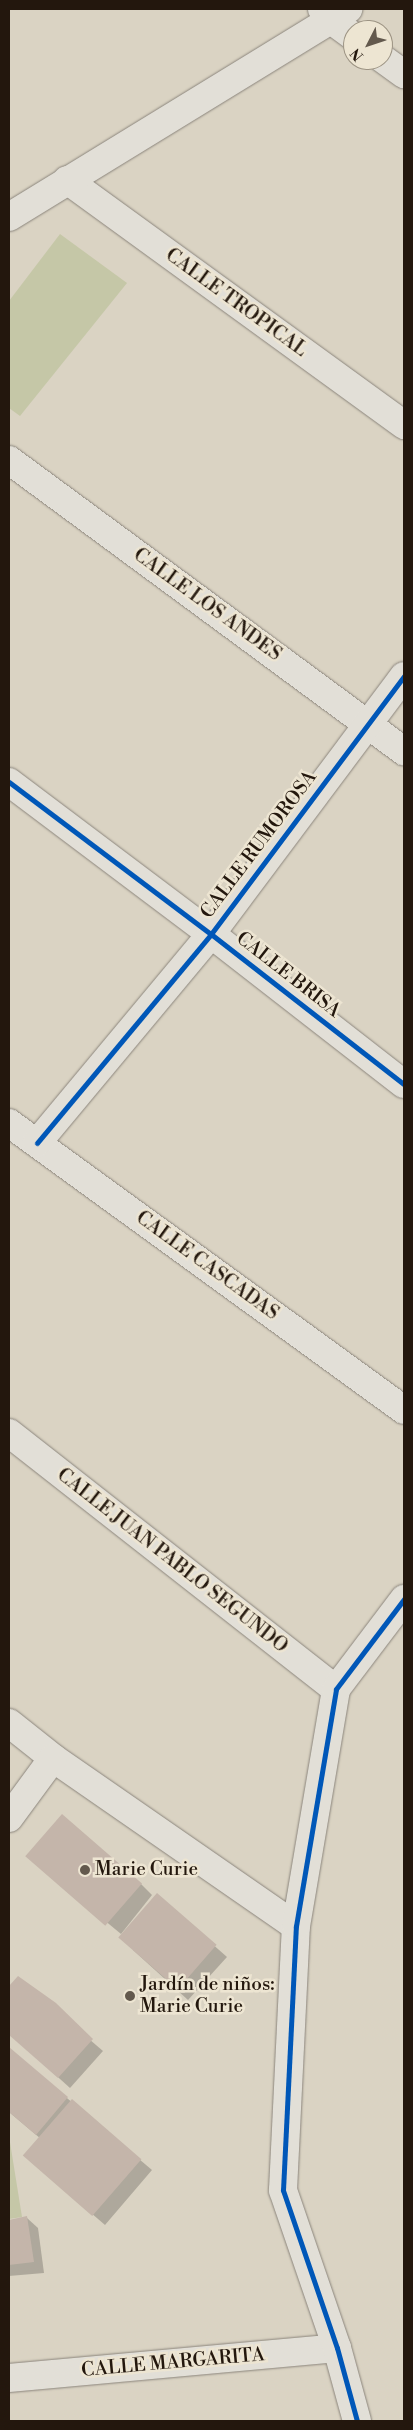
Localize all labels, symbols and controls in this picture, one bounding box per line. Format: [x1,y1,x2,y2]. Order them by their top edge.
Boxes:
north arrow [343,20,393,70]
text: N [347,44,368,64]
street label: CALLE TROPICAL [161,244,311,362]
street label: CALLE LOS ANDES [129,544,285,666]
street label: CALLE RUMOROSA [196,767,322,923]
street label: CALLE BRISA [231,927,345,1023]
street label: CALLE CASCADAS [131,1207,283,1325]
street label: CALLE JUAN PABLO SEGUNDO [52,1464,292,1658]
place label: Marie Curie [95,1859,198,1881]
marker: Marie Curie [79,1864,91,1876]
place label: Jardín de niños: Marie Curie [140,1974,275,2018]
marker: Jardín de niños: Marie Curie [124,1990,136,2002]
street label: CALLE MARGARITA [80,2344,266,2382]

